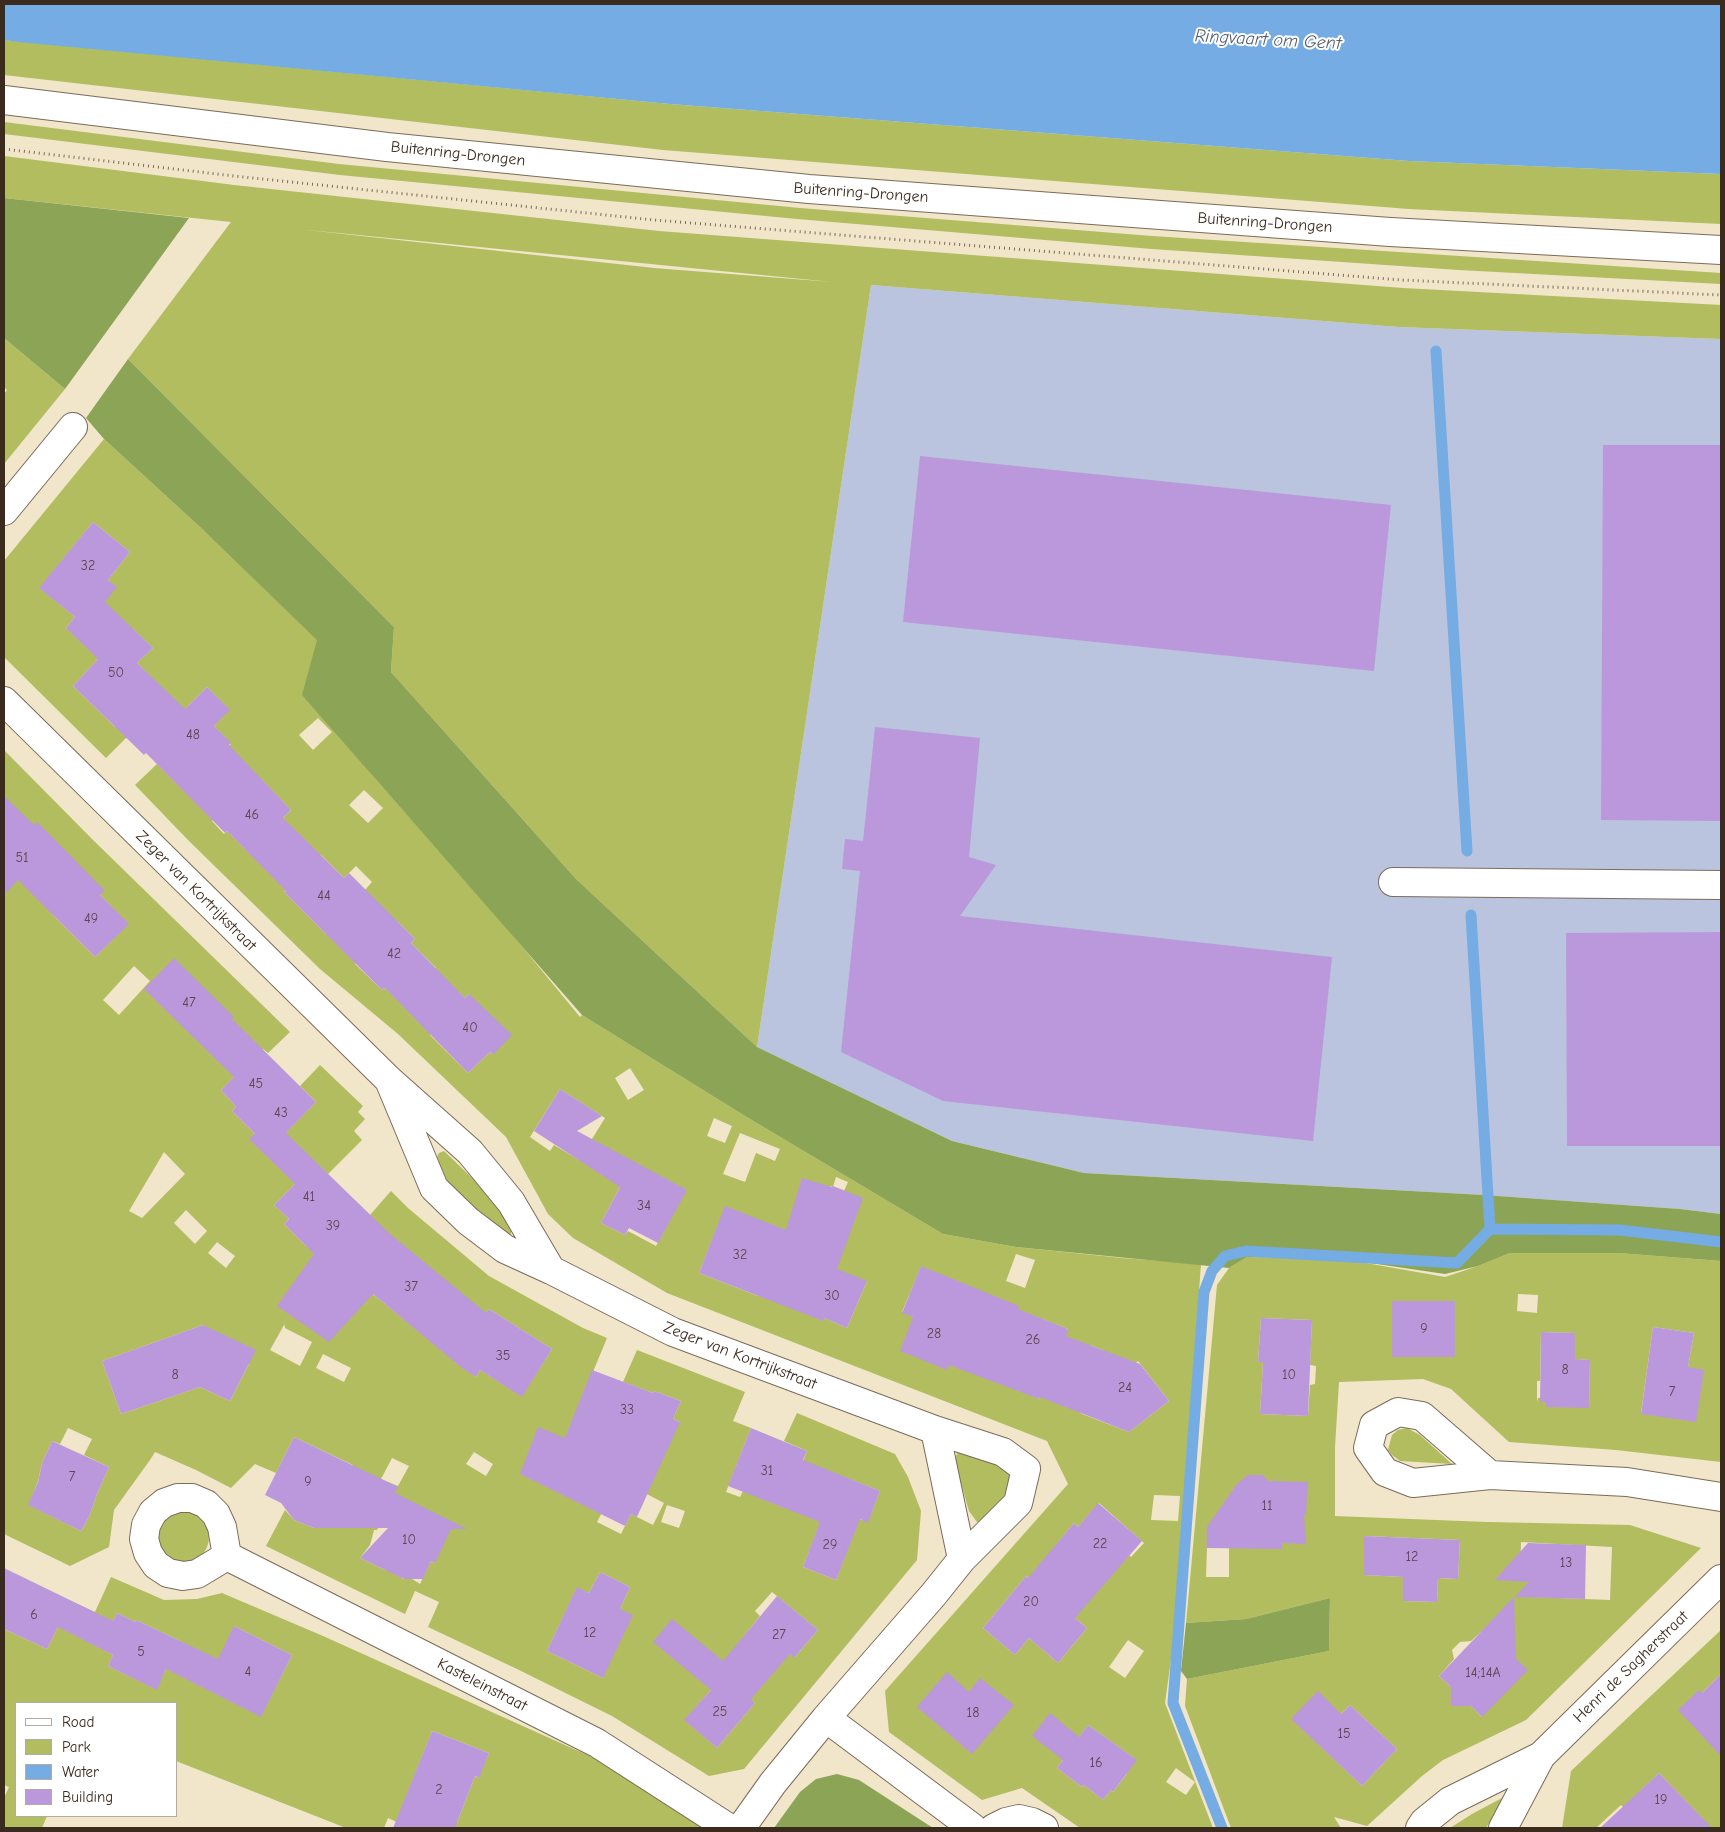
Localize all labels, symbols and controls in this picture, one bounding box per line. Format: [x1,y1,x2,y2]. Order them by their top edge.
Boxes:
water label: Ringvaart om Gent [1194,25,1342,55]
street label: Buitenring-Drongen [390,137,526,171]
street label: Buitenring-Drongen [793,179,929,207]
street label: Buitenring-Drongen [1197,209,1333,237]
house number: 32 [81,558,95,574]
house number: 50 [108,665,124,681]
house number: 48 [186,727,200,743]
house number: 46 [245,807,259,823]
street label: Zeger van Kortrijkstraat [132,827,260,955]
house number: 51 [15,850,29,866]
house number: 44 [317,888,331,904]
house number: 49 [84,911,98,927]
house number: 42 [387,946,401,962]
house number: 47 [182,995,196,1011]
house number: 40 [462,1020,478,1036]
house number: 45 [249,1076,263,1092]
house number: 43 [274,1105,288,1121]
house number: 41 [303,1189,315,1205]
house number: 34 [637,1198,651,1214]
house number: 39 [326,1218,340,1234]
house number: 32 [733,1247,747,1263]
house number: 37 [404,1279,418,1295]
house number: 30 [824,1288,840,1304]
street label: Zeger van Kortrijkstraat [661,1318,819,1394]
house number: 9 [1420,1321,1428,1337]
house number: 28 [927,1326,941,1342]
house number: 26 [1026,1332,1040,1348]
house number: 35 [496,1348,510,1364]
house number: 8 [1561,1362,1569,1378]
house number: 8 [171,1367,179,1383]
house number: 10 [1282,1367,1296,1383]
house number: 24 [1118,1380,1132,1396]
house number: 7 [1669,1384,1675,1400]
house number: 33 [620,1402,634,1418]
house number: 31 [761,1463,773,1479]
house number: 7 [69,1469,75,1485]
house number: 9 [304,1474,312,1490]
house number: 11 [1261,1498,1273,1514]
house number: 10 [402,1532,416,1548]
house number: 22 [1093,1536,1107,1552]
house number: 29 [823,1537,837,1553]
house number: 12 [1406,1549,1418,1565]
house number: 13 [1560,1555,1572,1571]
house number: 20 [1023,1594,1039,1610]
house number: 6 [30,1607,38,1623]
street label: Henri de Sagherstraat [1569,1607,1693,1727]
house number: 12 [584,1625,596,1641]
house number: 27 [772,1627,786,1643]
house number: 5 [137,1644,145,1660]
street label: Kasteleinstraat [434,1654,530,1716]
house number: 4 [245,1664,251,1680]
house number: 14;14A [1465,1665,1501,1681]
legend [15,1702,178,1817]
house number: 25 [713,1704,727,1720]
house number: 18 [967,1705,979,1721]
text: Road [62,1713,94,1731]
house number: 15 [1337,1726,1351,1742]
text: Park [62,1738,91,1756]
house number: 16 [1089,1755,1103,1771]
text: Water [62,1763,99,1781]
house number: 2 [435,1782,443,1798]
text: Building [62,1788,113,1806]
house number: 19 [1655,1792,1667,1808]

